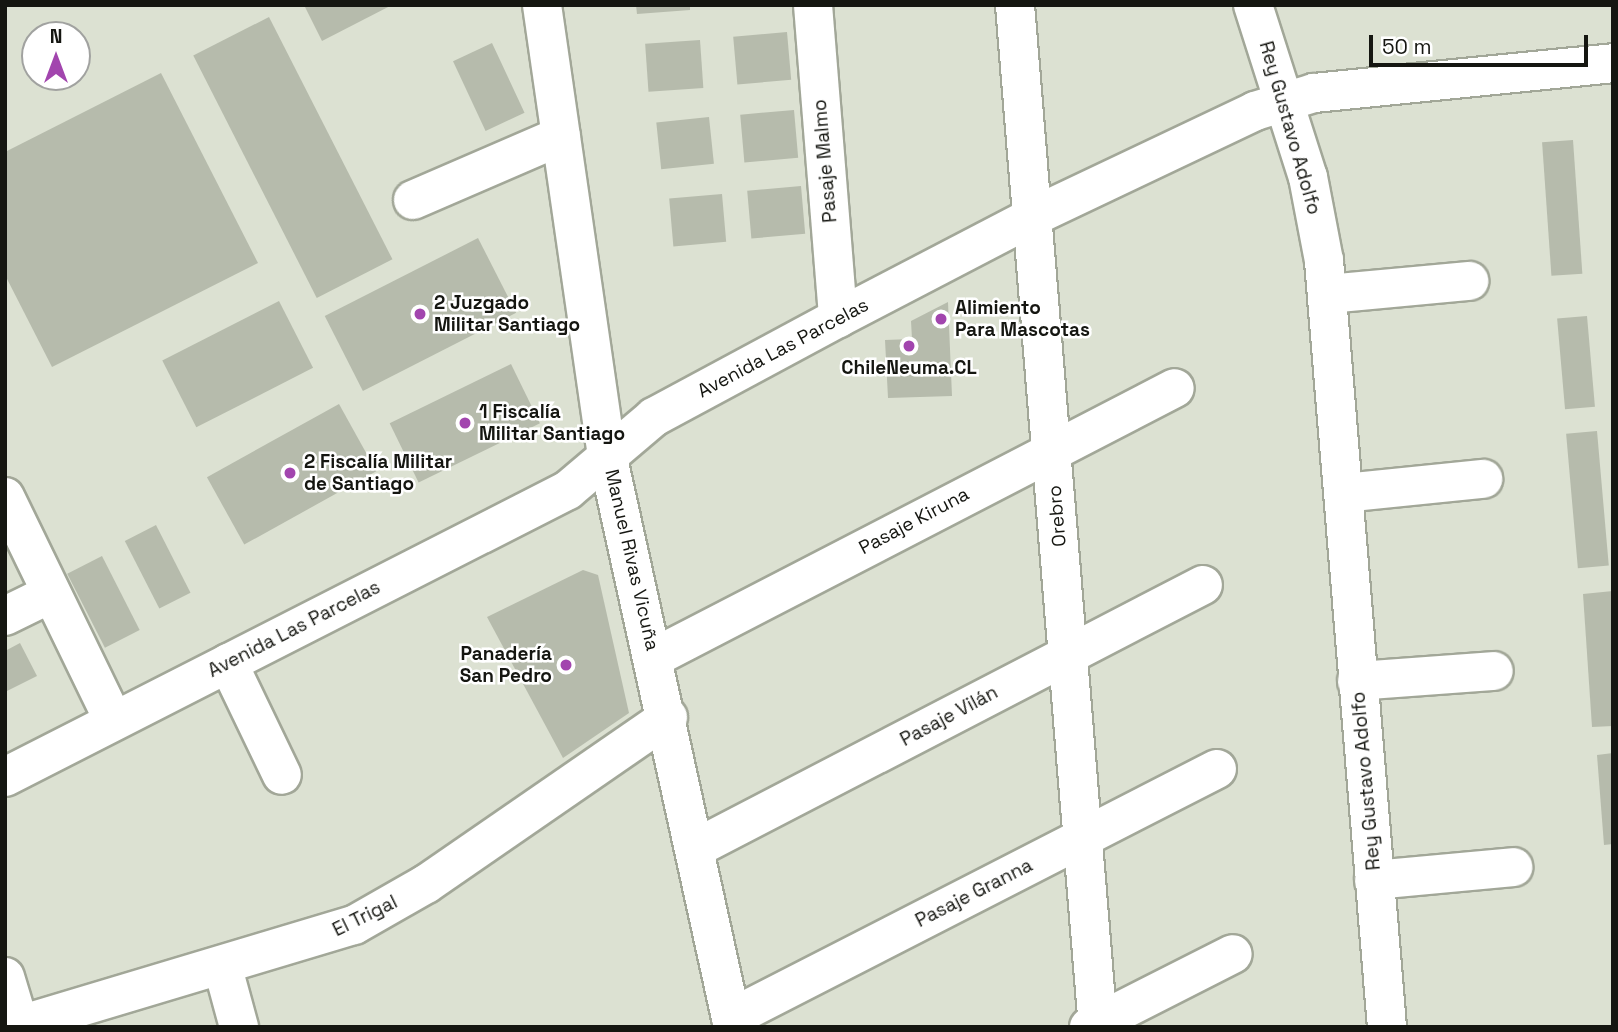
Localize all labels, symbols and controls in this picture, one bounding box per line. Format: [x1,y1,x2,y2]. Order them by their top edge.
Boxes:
north arrow [21,21,91,91]
scale bar [1373,21,1592,65]
text: N [50,24,62,49]
text: 50 m [1382,33,1432,60]
street label: Rey Gustavo Adolfo [1254,39,1326,217]
street label: Pasaje Malmo [808,98,842,224]
place label: 2 Juzgado Militar Santiago [434,292,580,336]
street label: Avenida Las Parcelas [694,293,872,403]
place label: Alimiento Para Mascotas [955,297,1090,341]
marker: 2 Juzgado Militar Santiago [412,306,428,322]
marker: Alimiento Para Mascotas [933,311,949,327]
marker: ChileNeuma.CL [901,338,917,354]
place label: ChileNeuma.CL [841,357,977,379]
place label: 1 Fiscalía Militar Santiago [479,401,625,445]
marker: 1 Fiscalía Militar Santiago [457,415,473,431]
place label: 2 Fiscalía Militar de Santiago [304,451,452,495]
marker: 2 Fiscalía Militar de Santiago [282,465,298,481]
street label: Manuel Rivas Vicuña [600,467,664,653]
street label: Pasaje Kiruna [855,482,973,560]
street label: Orebro [1043,484,1071,548]
street label: Avenida Las Parcelas [204,576,384,682]
place label: Panadería San Pedro [460,643,552,687]
marker: Panadería San Pedro [558,657,574,673]
street label: Pasaje Vilán [896,681,1002,751]
street label: Rey Gustavo Adolfo [1347,691,1385,871]
street label: Pasaje Granna [912,854,1036,932]
street label: El Trigal [329,891,401,941]

